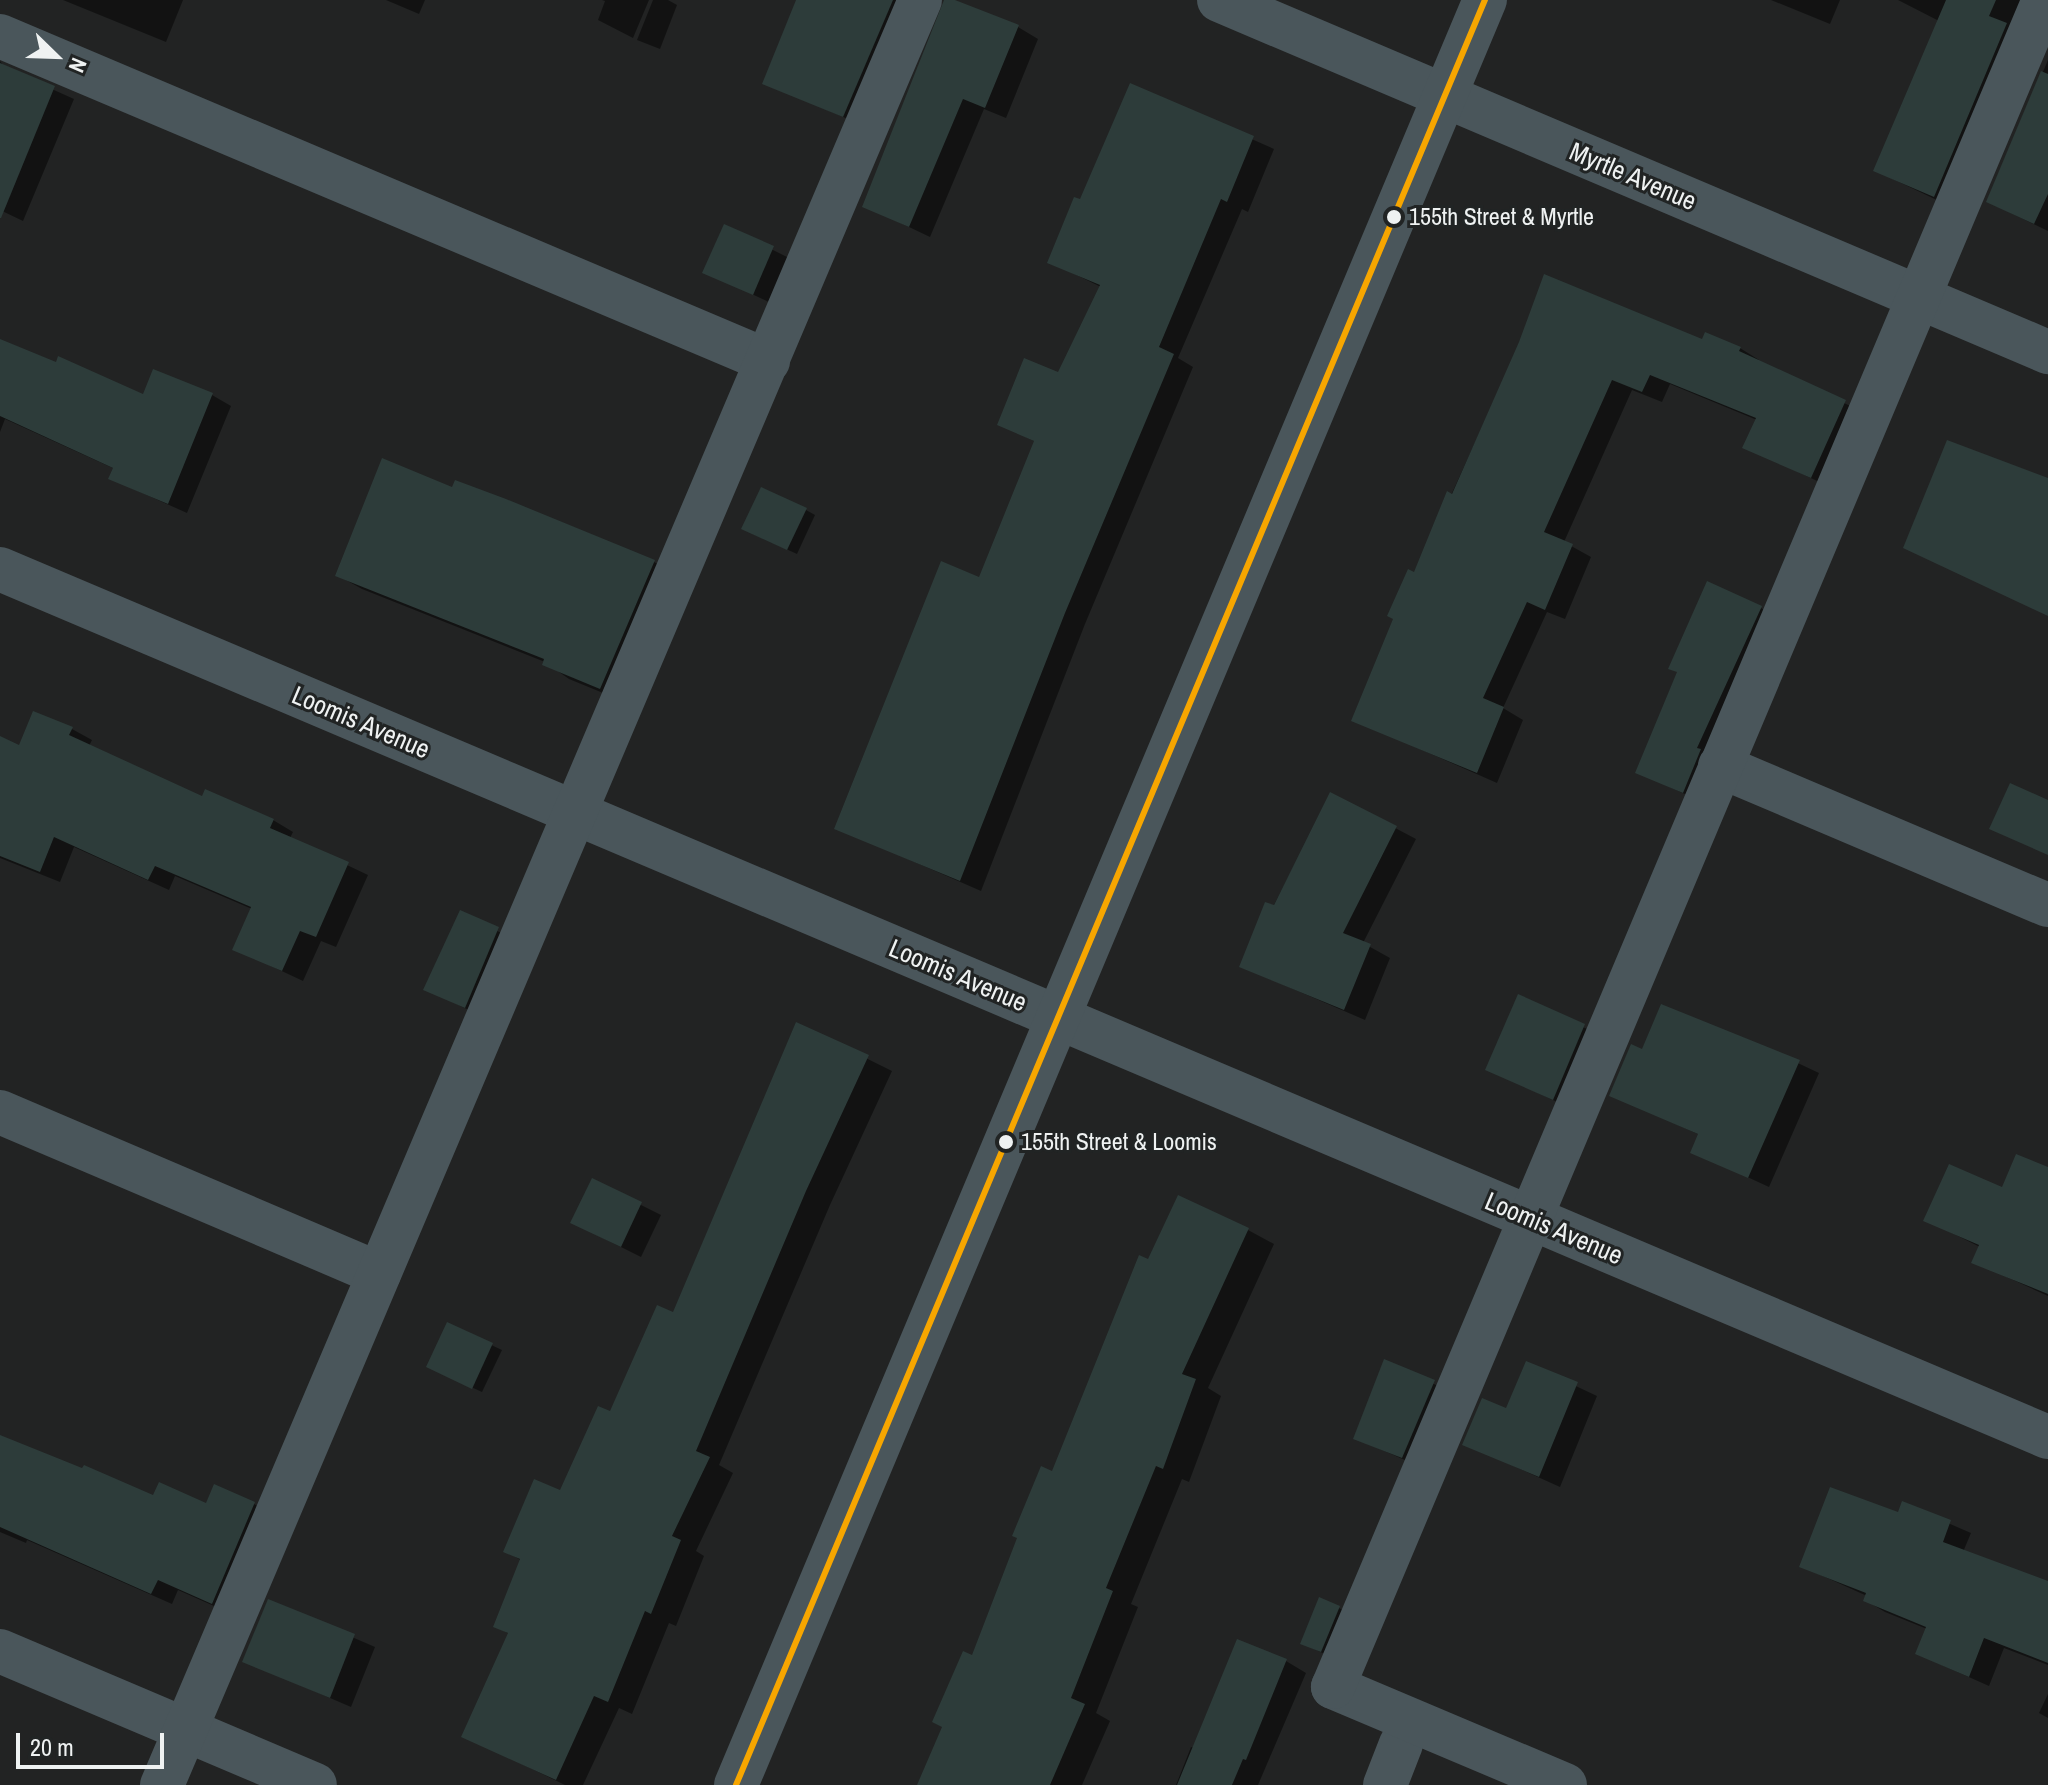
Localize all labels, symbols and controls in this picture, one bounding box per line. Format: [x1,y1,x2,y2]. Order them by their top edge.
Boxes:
north arrow [16,16,96,96]
text: N [62,54,94,77]
street label: Myrtle Avenue [1564,135,1702,217]
place label: 155th Street & Myrtle [1409,203,1594,231]
marker: 155th Street & Myrtle [1386,209,1402,225]
street label: Loomis Avenue [287,679,435,765]
street label: Loomis Avenue [884,932,1032,1018]
place label: 155th Street & Loomis [1021,1128,1217,1156]
marker: 155th Street & Loomis [998,1134,1014,1150]
street label: Loomis Avenue [1480,1185,1628,1271]
scale bar [20,1717,168,1767]
text: 20 m [30,1731,74,1763]

